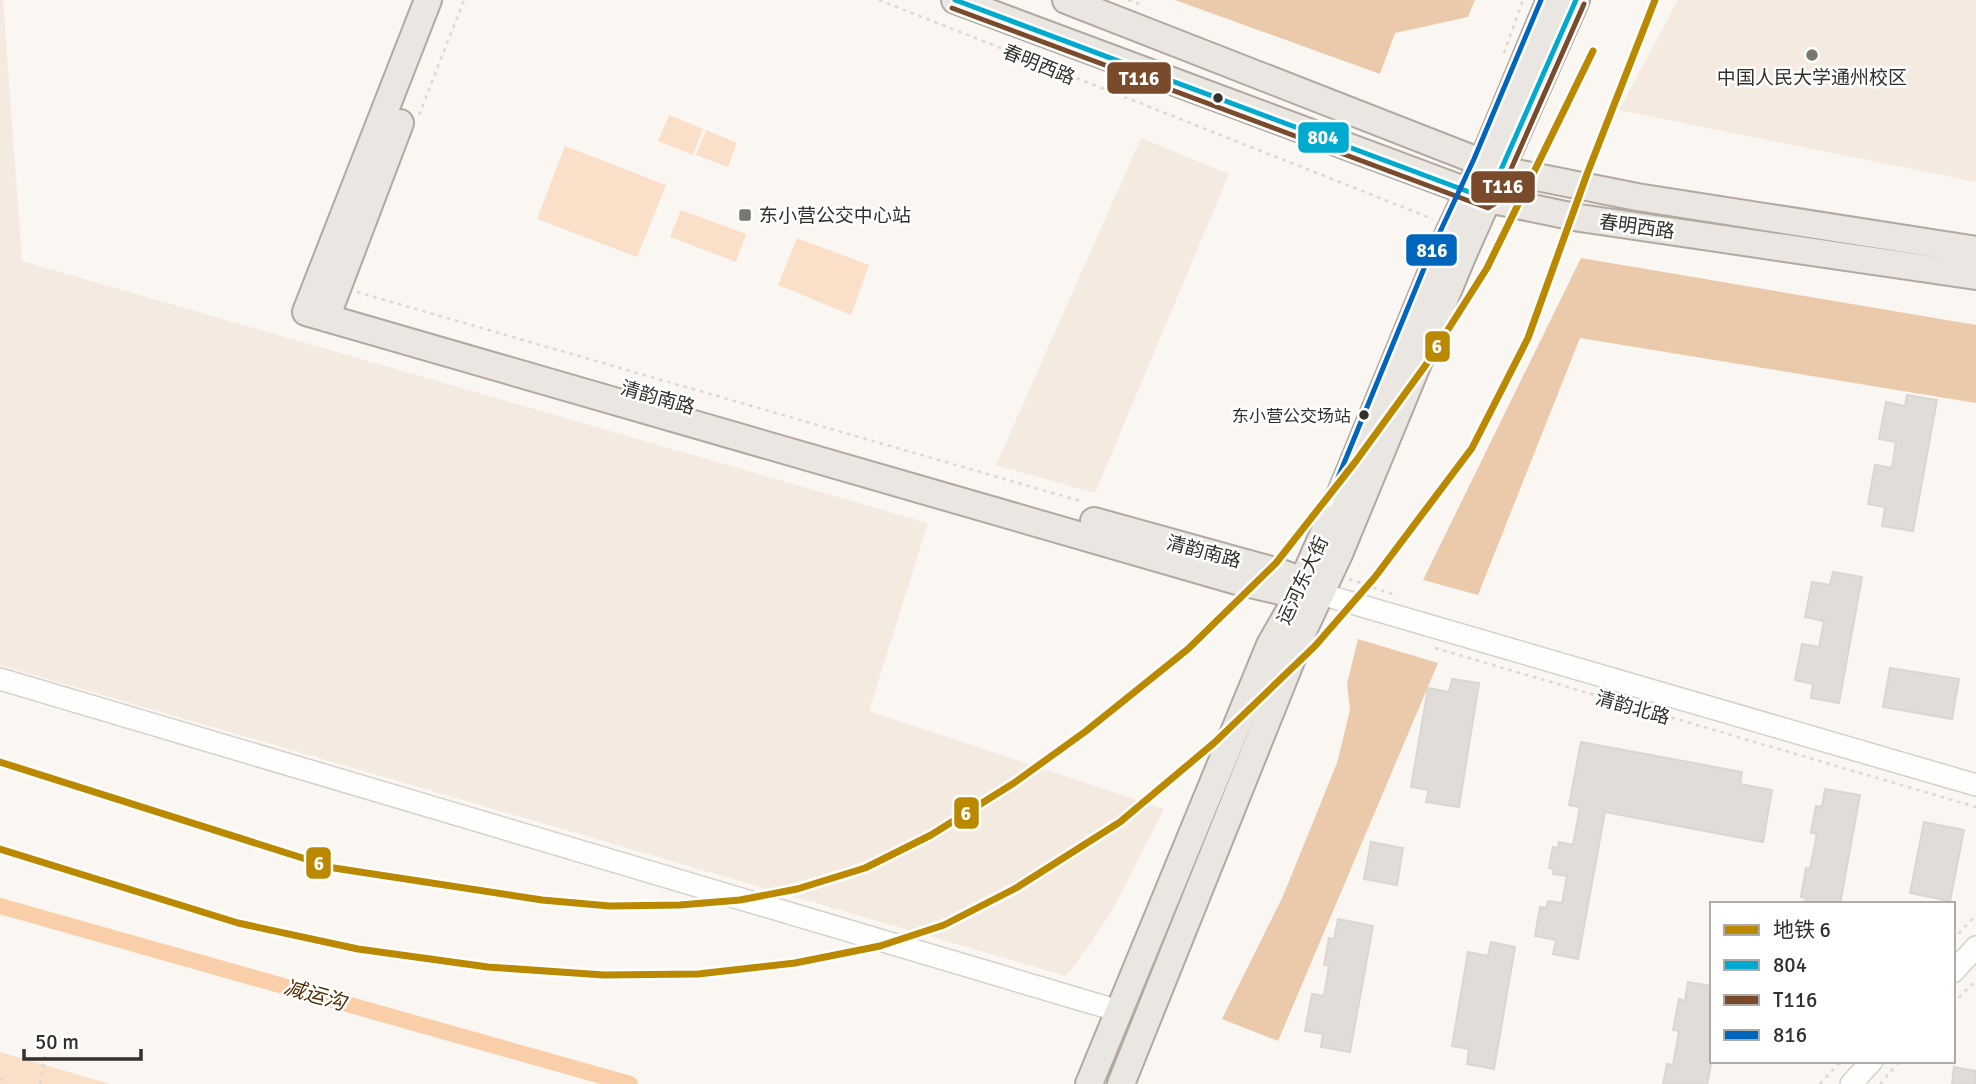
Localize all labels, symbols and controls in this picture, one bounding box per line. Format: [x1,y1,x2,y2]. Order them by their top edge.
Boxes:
street label: 春明西路 [999,40,1078,90]
marker: 中国人民大学通州校区 [1804,47,1820,63]
line badge: T116 [1106,61,1172,95]
place label: 中国人民大学通州校区 [1717,66,1907,90]
text: T116 [1119,67,1159,91]
unlabelled marker [1211,91,1225,105]
line badge: 804 [1297,121,1350,154]
text: 804 [1308,126,1338,150]
line badge: T116 [1470,170,1536,204]
text: T116 [1483,175,1523,199]
place label: 东小营公交中心站 [759,204,911,228]
marker: 东小营公交中心站 [737,207,753,223]
street label: 春明西路 [1598,210,1676,244]
line badge: 816 [1405,233,1458,267]
text: 816 [1417,239,1447,263]
line badge: 6 [1424,330,1451,363]
text: 6 [1432,335,1442,359]
street label: 清韵南路 [618,376,698,420]
place label: 东小营公交场站 [1232,406,1351,427]
marker: 东小营公交场站 [1357,408,1371,422]
street label: 清韵南路 [1164,531,1244,573]
street label: 运河东大街 [1272,532,1334,629]
street label: 清韵北路 [1593,686,1673,730]
line badge: 6 [953,796,980,830]
text: 6 [961,802,971,826]
line badge: 6 [305,846,332,880]
text: 6 [314,852,324,876]
legend [1710,902,1955,1063]
text: 地铁 6 [1773,917,1831,943]
text: 804 [1773,952,1807,978]
water label: 减运沟 [281,974,351,1017]
text: T116 [1773,987,1817,1013]
scale bar [24,1018,142,1062]
text: 816 [1773,1022,1807,1048]
text: 50 m [35,1029,79,1055]

